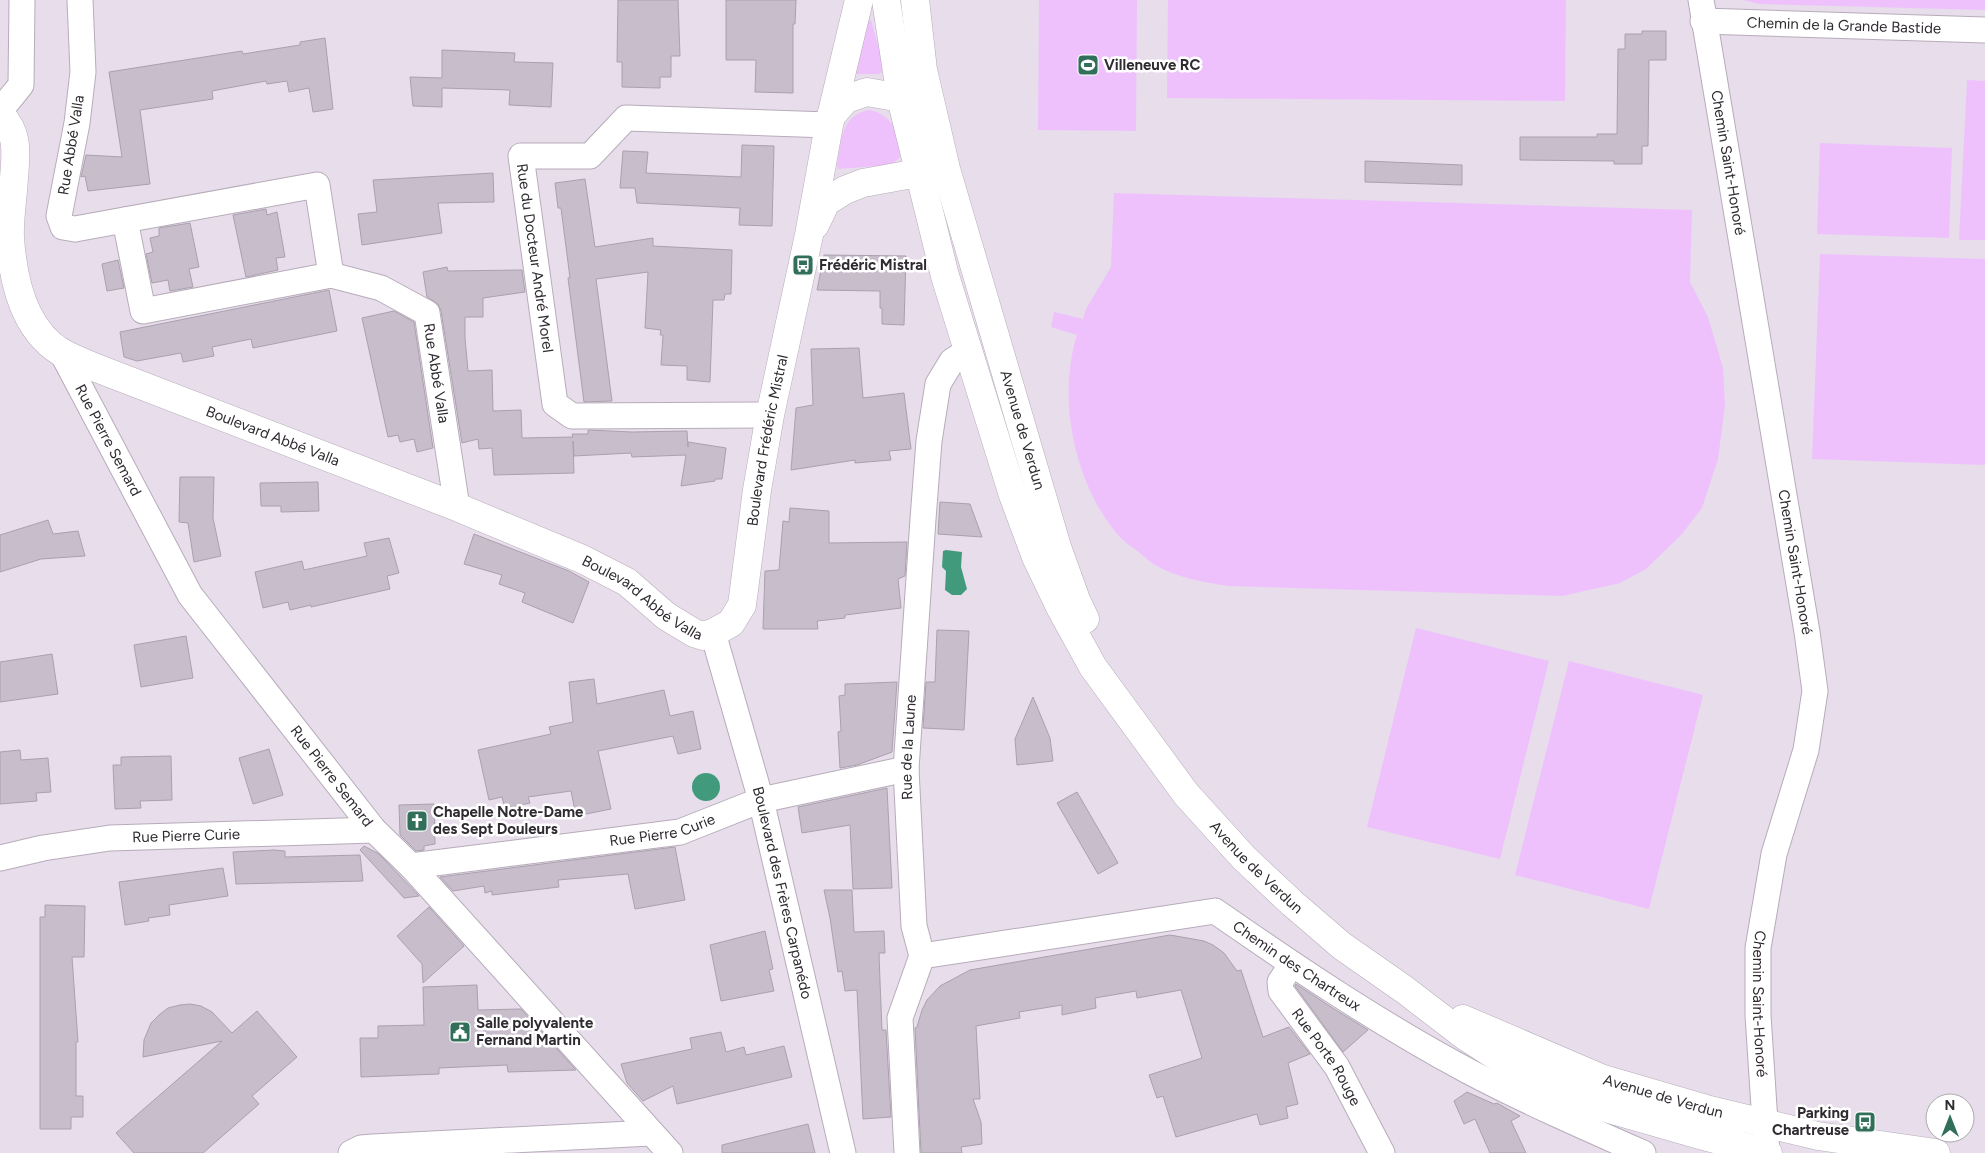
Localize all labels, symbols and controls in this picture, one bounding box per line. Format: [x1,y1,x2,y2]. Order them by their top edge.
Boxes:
street label: Chemin de la Grande Bastide [1747,13,1941,38]
sports icon: Villeneuve RC [1076,53,1100,77]
place label: Villeneuve RC [1104,56,1200,74]
street label: Chemin Saint-Honoré [1707,89,1749,237]
street label: Rue Abbé Valla [54,94,88,196]
street label: Rue du Docteur André Morel [513,162,557,354]
bus stop icon: Frédéric Mistral [791,253,815,277]
place label: Frédéric Mistral [819,256,927,274]
street label: Rue Abbé Valla [420,322,453,425]
street label: Boulevard Frédéric Mistral [743,353,792,527]
street label: Avenue de Verdun [997,368,1049,492]
street label: Rue Pierre Semard [71,381,145,499]
street label: Boulevard Abbé Valla [203,402,342,470]
street label: Chemin Saint-Honoré [1774,488,1816,636]
street label: Boulevard Abbé Valla [579,552,705,644]
street label: Rue de la Laune [897,694,920,800]
street label: Rue Pierre Semard [287,722,377,830]
street label: Boulevard des Frères Carpanédo [749,784,816,1001]
place label: Chapelle Notre-Dame des Sept Douleurs [433,803,584,838]
church icon: Chapelle Notre-Dame des Sept Douleurs [405,809,429,833]
street label: Rue Pierre Curie [608,810,718,850]
street label: Avenue de Verdun [1206,817,1307,917]
street label: Rue Pierre Curie [132,825,240,846]
street label: Chemin des Chartreux [1229,917,1364,1015]
street label: Chemin Saint-Honoré [1749,929,1771,1078]
street label: Rue Porte Rouge [1288,1005,1365,1109]
place label: Salle polyvalente Fernand Martin [476,1014,594,1049]
public building icon: Salle polyvalente Fernand Martin [448,1020,472,1044]
street label: Avenue de Verdun [1601,1071,1725,1122]
north arrow [1925,1093,1975,1143]
text: N [1945,1097,1955,1114]
place label: Parking Chartreuse [1772,1104,1850,1139]
bus stop icon: Parking Chartreuse [1853,1110,1877,1134]

